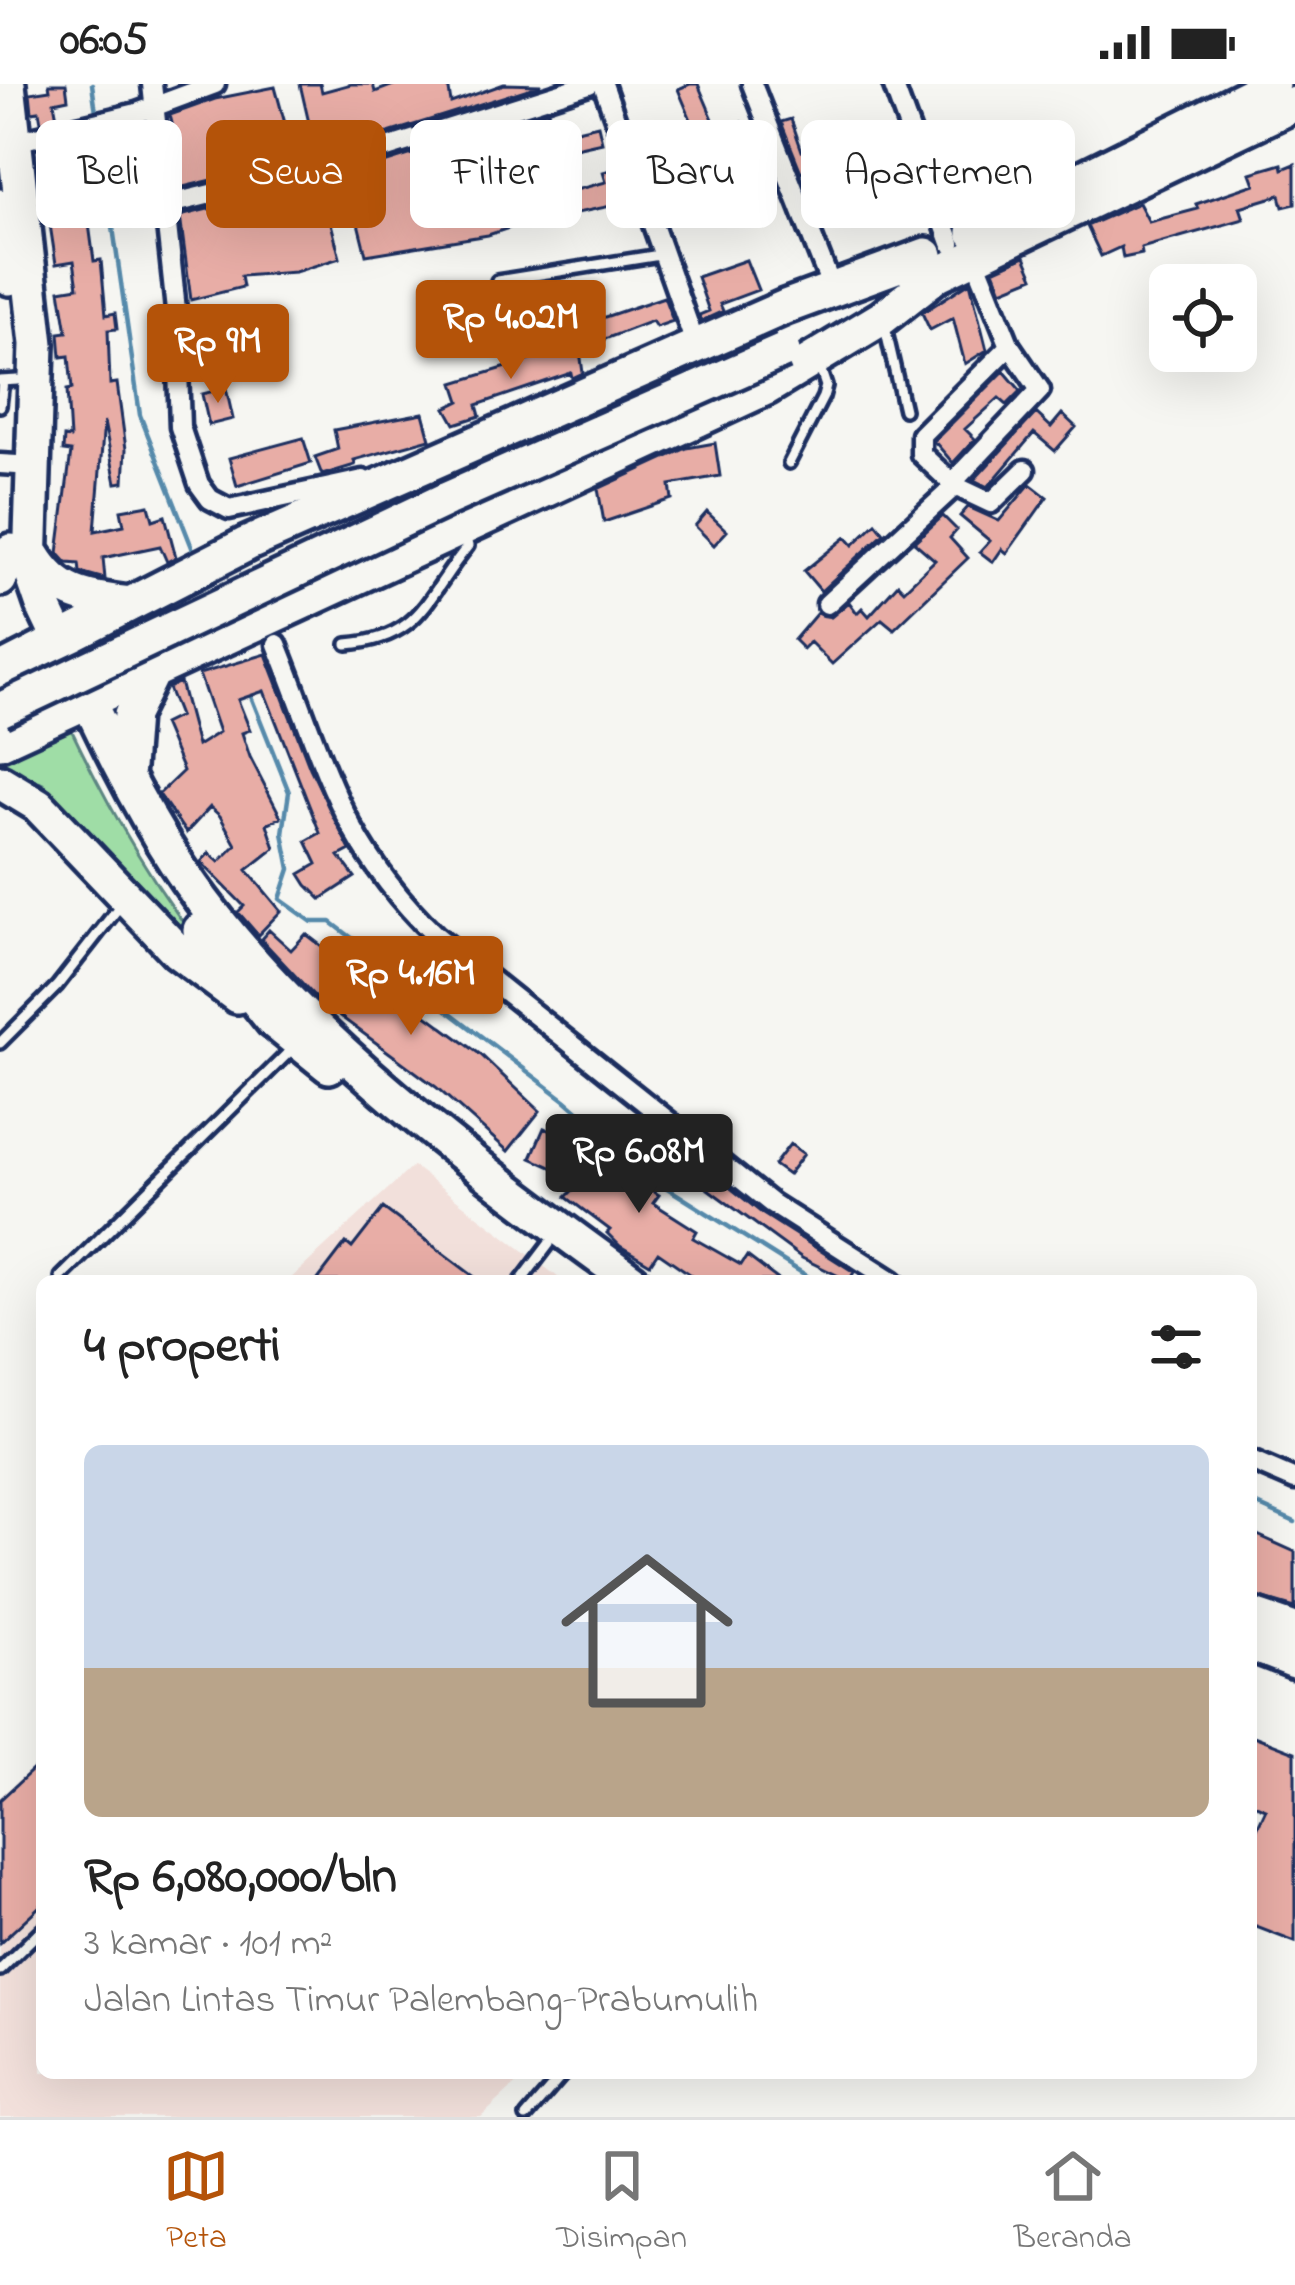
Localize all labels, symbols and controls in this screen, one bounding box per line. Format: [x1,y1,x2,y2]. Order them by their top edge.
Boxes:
text: 06:05 [60,9,148,75]
chip: Beli [36,120,182,228]
chip: Sewa [206,120,386,228]
chip: Filter [410,120,582,228]
chip: Baru [606,120,777,228]
chip: Apartemen [801,120,1075,228]
map controls [1149,264,1257,372]
button: locate [1149,264,1257,372]
pin: Rp 4.02M [387,280,635,382]
text: Rp 4.02M [443,290,579,347]
pin: Rp 9M [134,304,302,406]
text: Rp 9M [174,314,262,371]
pin: Rp 4.16M [287,936,535,1038]
text: Rp 4.16M [346,946,476,1003]
pin: Rp 6.08M [515,1114,763,1216]
text: Rp 6.08M [573,1124,705,1181]
text: 4 properti [84,1310,281,1385]
icon: filters [1143,1314,1209,1380]
icon: home [539,1523,755,1739]
text: Rp 6,080,000/bln [84,1841,397,1916]
text: 3 kamar · 101 m² [84,1916,332,1973]
text: Jalan Lintas Timur Palembang-Prabumulih [84,1973,758,2030]
tab: Peta [163,2143,229,2263]
tab: Disimpan [556,2143,687,2263]
tab: Beranda [1014,2143,1132,2263]

